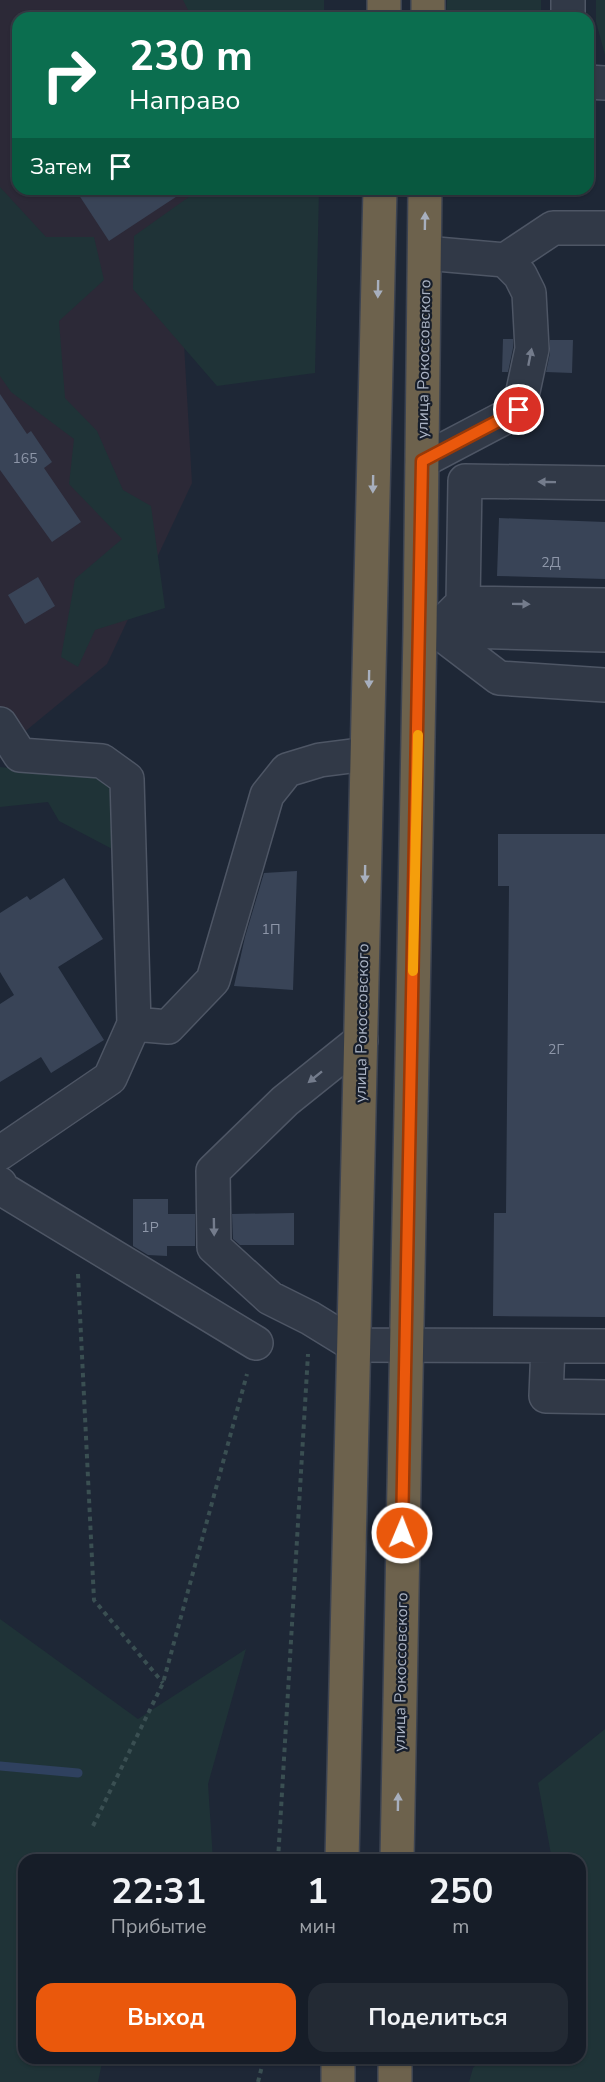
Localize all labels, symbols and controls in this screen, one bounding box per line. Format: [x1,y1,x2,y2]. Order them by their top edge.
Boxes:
text: 230 m [129,28,253,85]
icon: right [30,36,108,114]
text: Направо [129,82,240,119]
icon: arrive [104,150,137,183]
text: Затем [30,152,92,182]
one-way arrow [420,211,430,230]
street label: улица Рокоссовского [412,279,436,439]
one-way arrow [373,280,383,299]
one-way arrow [526,348,535,367]
pin [493,384,544,435]
icon: arrive [502,393,535,426]
house number: 165 [12,449,38,468]
one-way arrow [369,475,378,494]
one-way arrow [537,477,556,487]
house number: 2Д [541,553,561,572]
one-way arrow [512,599,531,608]
one-way arrow [364,670,374,689]
one-way arrow [360,865,369,884]
house number: 1П [262,920,280,939]
street label: улица Рокоссовского [350,943,374,1103]
house number: 2Г [548,1040,564,1059]
one-way arrow [308,1070,323,1082]
one-way arrow [209,1217,219,1236]
house number: 1Р [141,1218,159,1237]
position arrow [370,1501,434,1565]
street label: улица Рокоссовского [389,1592,413,1752]
one-way arrow [393,1792,403,1811]
text: 22:31 [111,1867,206,1916]
text: 1 [307,1867,328,1916]
text: 250 [429,1867,493,1916]
text: Прибытие [111,1913,207,1940]
text: мин [299,1913,336,1940]
text: m [452,1913,469,1940]
button: Выход [36,1983,296,2052]
button: Поделиться [308,1983,568,2052]

